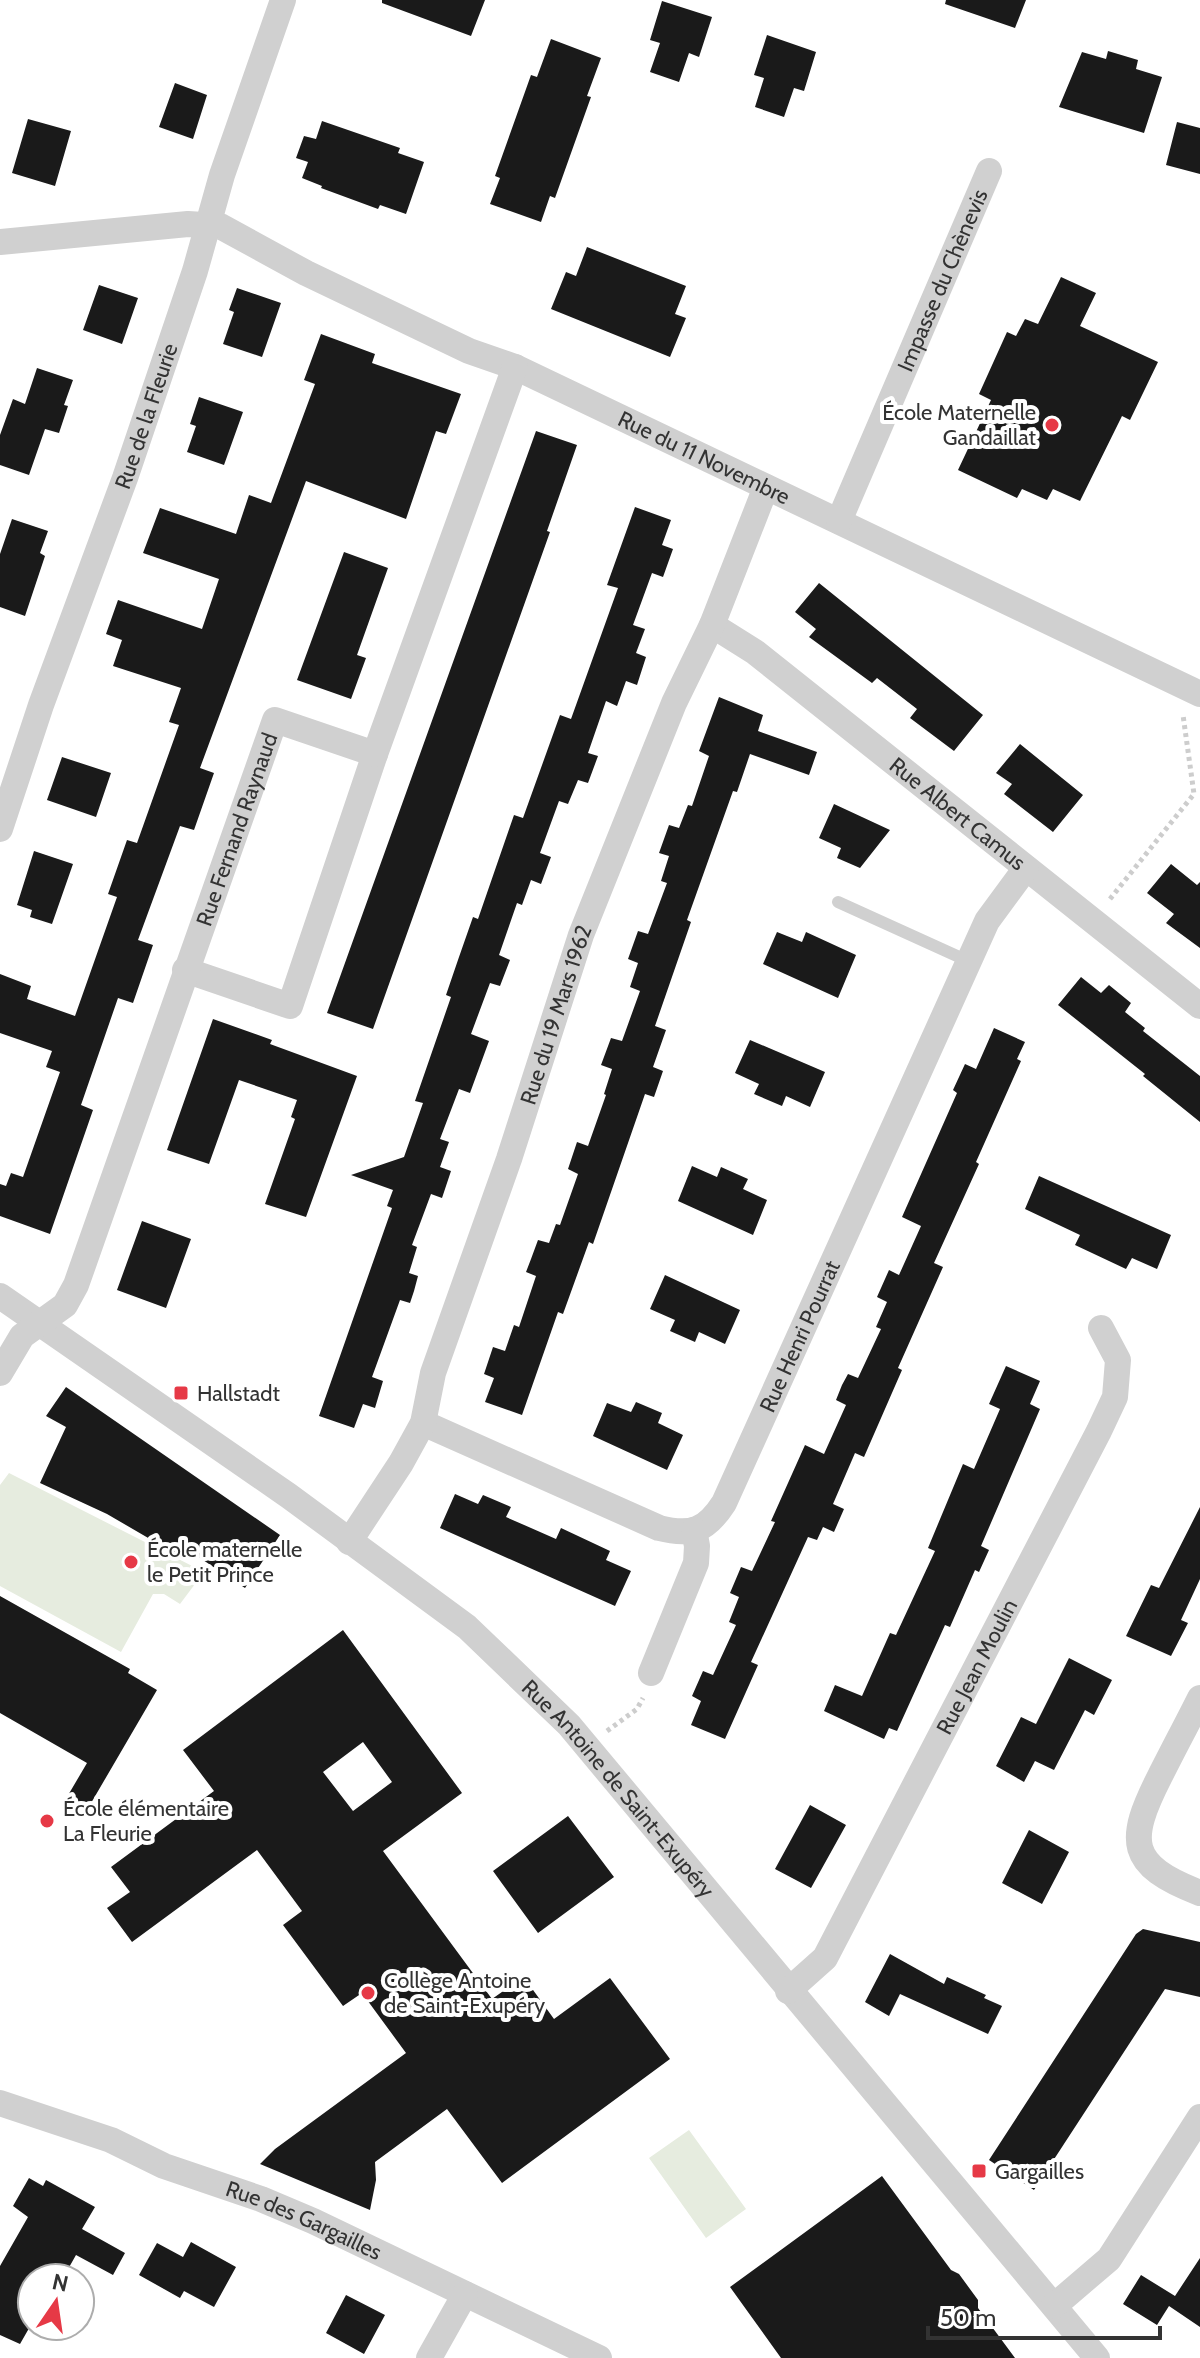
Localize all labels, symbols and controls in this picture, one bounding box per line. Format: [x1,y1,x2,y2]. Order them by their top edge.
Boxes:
street label: Impasse du Chènevis [892,185,994,376]
street label: Rue de la Fleurie [109,340,184,493]
place label: École Maternelle Gandaillat [882,399,1037,451]
street label: Rue du 11 Novembre [614,405,794,510]
marker: École Maternelle Gandaillat [1043,416,1061,434]
street label: Rue Fernand Raynaud [191,729,283,930]
street label: Rue Albert Camus [884,751,1031,876]
street label: Rue du 19 Mars 1962 [514,921,598,1108]
street label: Rue Henri Pourrat [754,1256,846,1416]
place label: Hallstadt [197,1380,281,1407]
marker: Hallstadt [172,1384,190,1402]
place label: École maternelle le Petit Prince [147,1536,302,1588]
marker: École maternelle le Petit Prince [122,1553,140,1571]
street label: Rue Jean Moulin [931,1595,1023,1739]
street label: Rue Antoine de Saint-Exupéry [516,1674,720,1903]
place label: École élémentaire La Fleurie [63,1795,229,1847]
marker: École élémentaire La Fleurie [38,1812,56,1830]
place label: Collège Antoine de Saint-Exupéry [384,1967,545,2019]
marker: Collège Antoine de Saint-Exupéry [359,1984,377,2002]
place label: Gargailles [995,2158,1084,2185]
marker: Gargailles [970,2162,988,2180]
street label: Rue des Gargailles [222,2175,386,2266]
north arrow [16,2262,96,2342]
text: N [50,2268,71,2298]
scale bar [928,2290,1160,2340]
text: 50 m [940,2303,996,2332]

